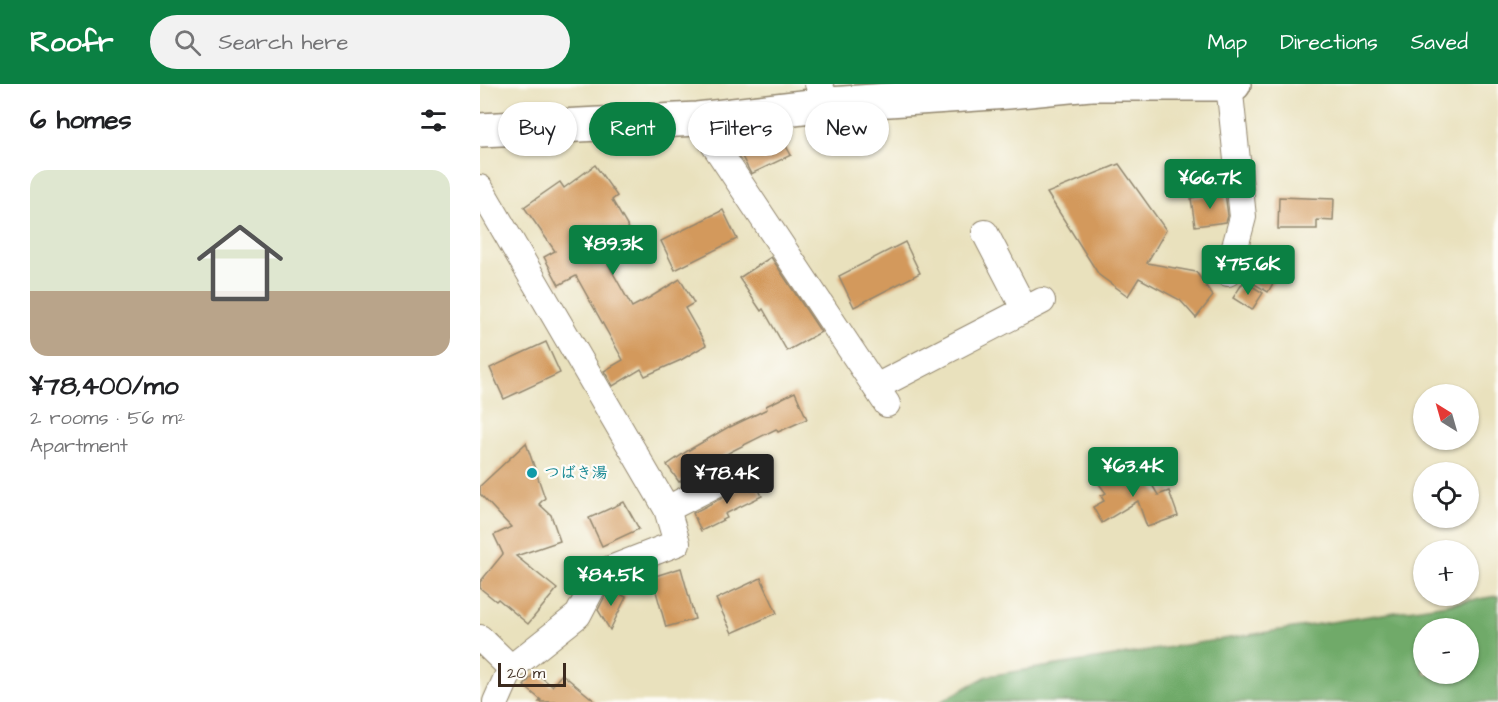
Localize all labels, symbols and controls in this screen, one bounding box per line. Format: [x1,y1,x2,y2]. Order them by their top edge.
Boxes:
search box [150,15,570,69]
text: Roofr [30,23,114,62]
icon: search [171,26,204,59]
text: Search here [219,27,348,58]
text: Map [1207,28,1247,57]
text: Directions [1280,28,1378,57]
text: Saved [1411,28,1468,57]
text: 6 homes [30,102,132,138]
chip: Buy [498,102,577,156]
chip: Rent [589,102,676,156]
chip: Filters [688,102,793,156]
chip: New [805,102,889,156]
icon: filters [417,104,450,137]
pin: ¥66.7K [1161,159,1259,210]
text: ¥66.7K [1179,164,1242,192]
icon: home [186,209,294,317]
pin: ¥89.3K [564,225,662,276]
text: ¥89.3K [583,230,643,258]
pin: ¥75.6K [1199,245,1297,296]
text: ¥75.6K [1216,250,1280,278]
text: ¥78,400/mo [30,368,179,404]
north arrow [1413,384,1479,450]
map controls [1413,384,1479,684]
text: 2 rooms · 56 m² [30,404,185,432]
text: Apartment [30,432,128,460]
pin: ¥63.4K [1084,447,1182,498]
text: ¥63.4K [1102,452,1164,480]
pin: ¥78.4K [678,454,776,505]
text: ¥78.4K [695,459,759,487]
place label: つばき湯 [544,462,608,484]
button: locate [1413,462,1479,528]
marker: つばき湯 [525,466,539,480]
button: + [1413,540,1479,606]
pin: ¥84.5K [562,556,660,607]
text: ¥84.5K [578,561,644,589]
button: − [1413,618,1479,684]
scale bar [498,660,566,688]
text: 20 m [507,662,545,684]

